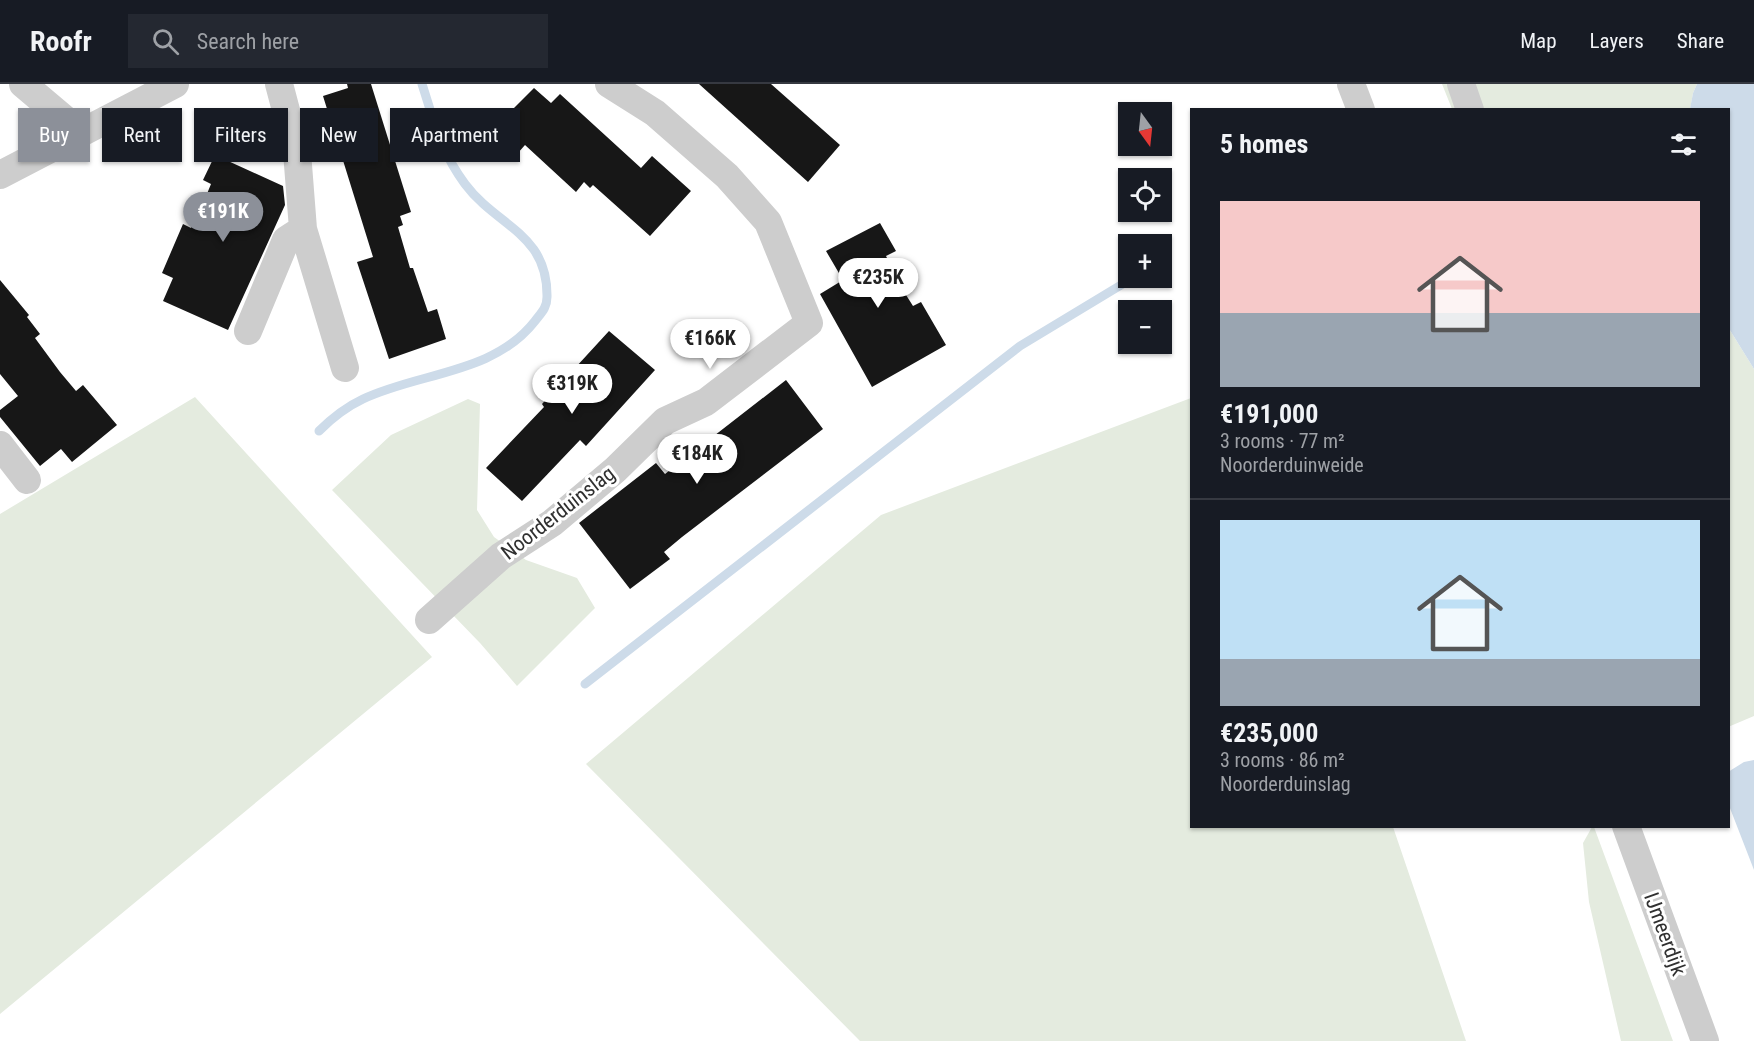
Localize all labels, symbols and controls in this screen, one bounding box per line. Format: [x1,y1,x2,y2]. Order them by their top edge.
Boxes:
search box [128,14,548,68]
text: Roofr [30,25,92,58]
icon: search [149,25,182,58]
text: Search here [197,29,299,54]
text: Map [1520,29,1557,53]
text: Layers [1590,29,1644,53]
text: Share [1677,29,1724,53]
north arrow [1118,102,1172,156]
map controls [1118,102,1172,354]
chip: Buy [18,108,90,162]
chip: Rent [102,108,182,162]
chip: Filters [194,108,288,162]
chip: New [300,108,378,162]
chip: Apartment [390,108,520,162]
icon: filters [1667,128,1700,161]
text: 5 homes [1220,129,1308,159]
button: locate [1118,168,1172,222]
pin: €191K [181,192,265,243]
text: €191K [197,199,249,223]
button: + [1118,234,1172,288]
icon: home [1406,240,1514,348]
pin: €235K [836,258,920,309]
text: €235K [852,265,904,289]
button: − [1118,300,1172,354]
pin: €166K [668,319,752,370]
text: €166K [684,326,736,350]
pin: €319K [530,364,614,415]
text: €319K [546,371,598,395]
text: €191,000 [1220,399,1318,429]
text: 3 rooms · 77 m² [1220,429,1345,453]
pin: €184K [655,434,739,485]
text: €184K [671,441,723,465]
text: Noorderduinweide [1220,453,1364,477]
street label: Noorderduinslag [497,461,619,565]
icon: home [1406,559,1514,667]
text: €235,000 [1220,718,1318,748]
text: 3 rooms · 86 m² [1220,748,1345,772]
text: Noorderduinslag [1220,772,1351,796]
street label: IJmeerdijk [1639,889,1691,979]

